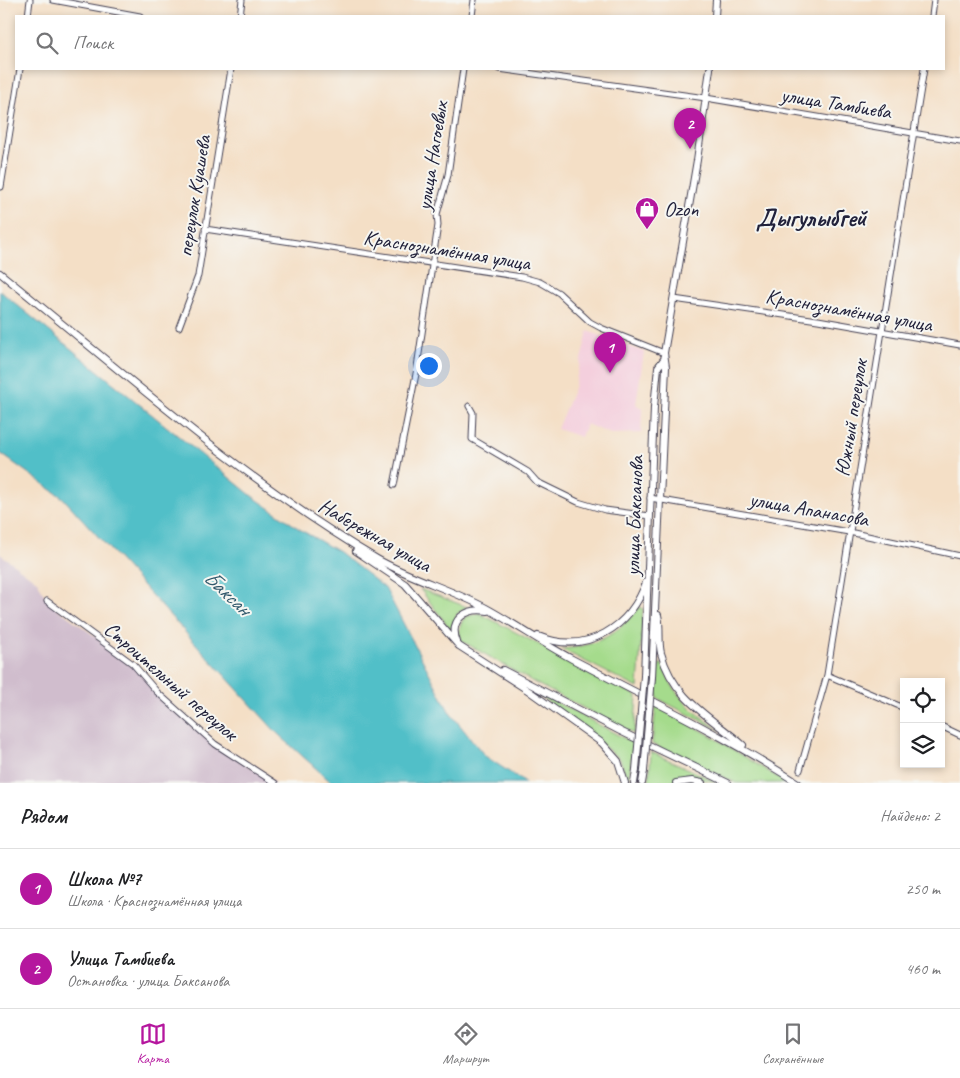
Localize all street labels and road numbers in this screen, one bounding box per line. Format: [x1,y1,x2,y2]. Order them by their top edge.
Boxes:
street label: улица Тамбиева [777,81,895,125]
street label: улица Нагоевых [410,98,454,214]
street label: переулок Куашева [172,132,217,259]
street label: Краснознамённая улица [362,224,534,277]
street label: Краснознамённая улица [764,283,936,339]
street label: Южный переулок [829,356,873,478]
street label: улица Баксанова [619,454,649,579]
street label: улица Апанасова [745,485,872,533]
street label: Набережная улица [314,492,437,579]
street label: Строительный переулок [99,616,245,748]

